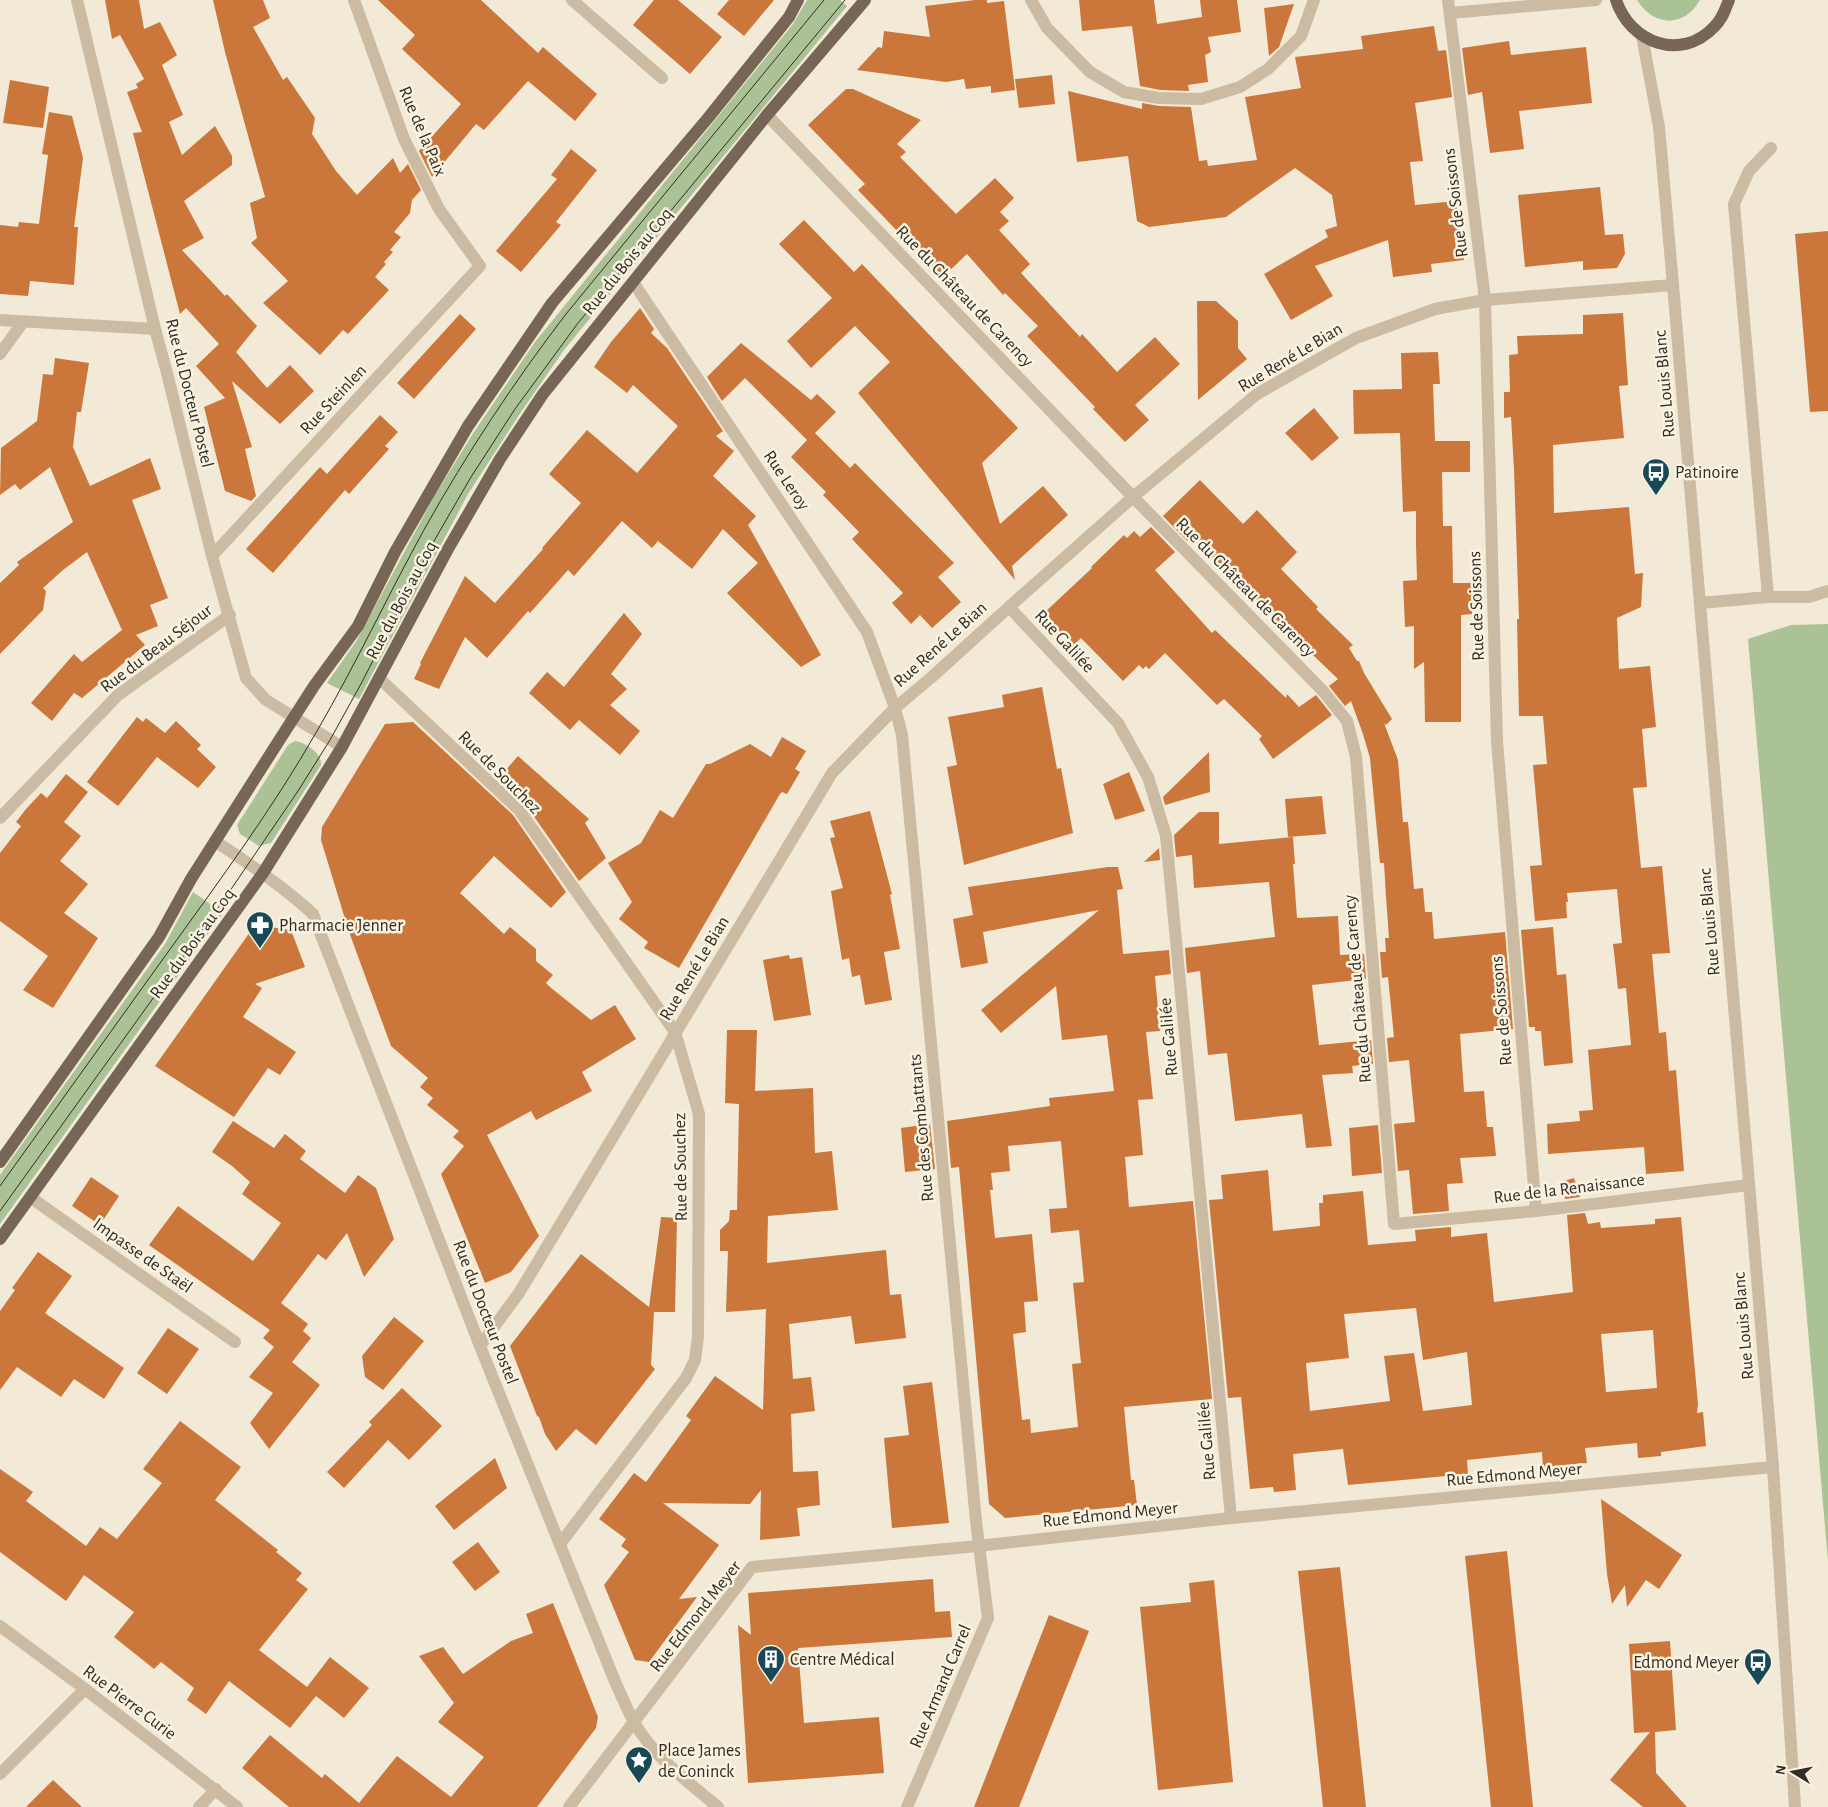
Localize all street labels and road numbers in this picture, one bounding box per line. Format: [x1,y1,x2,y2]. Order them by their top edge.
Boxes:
street label: Rue de la Paix [395,84,449,179]
street label: Rue de Soissons [1440,147,1472,259]
street label: Rue du Bois au Coq [579,205,676,318]
street label: Rue du Château de Carency [892,222,1037,371]
street label: Rue du Docteur Postel [162,317,216,470]
street label: Rue René Le Bian [1235,320,1346,396]
street label: Rue Louis Blanc [1651,329,1679,438]
street label: Rue Steinlen [297,361,370,438]
street label: Rue Leroy [760,447,813,514]
street label: Rue du Château de Carency [1172,515,1319,661]
street label: Rue du Bois au Coq [363,538,441,663]
street label: Rue de Soissons [1466,551,1488,661]
street label: Rue René Le Bian [891,599,991,691]
street label: Rue du Beau Séjour [97,601,216,697]
street label: Rue Galilée [1031,607,1098,677]
street label: Rue de Souchez [454,728,544,818]
street label: Rue Louis Blanc [1696,867,1724,976]
street label: Rue du Bois au Coq [147,885,239,1002]
street label: Rue du Château de Carency [1341,894,1375,1084]
street label: Rue René Le Bian [657,913,733,1024]
street label: Rue de Soissons [1488,955,1516,1066]
street label: Rue Galilée [1157,997,1181,1077]
street label: Rue des Combattants [907,1053,937,1203]
street label: Rue de Souchez [671,1112,691,1222]
street label: Rue de la Renaissance [1493,1171,1646,1207]
street label: Impasse de Staël [89,1215,196,1297]
street label: Rue du Docteur Postel [449,1238,521,1387]
street label: Rue Louis Blanc [1730,1271,1758,1380]
street label: Rue Galilée [1195,1401,1219,1481]
street label: Rue Edmond Meyer [1446,1460,1583,1490]
street label: Rue Edmond Meyer [1042,1499,1179,1531]
street label: Rue Edmond Meyer [647,1557,745,1676]
street label: Rue Armand Carrel [907,1622,975,1751]
street label: Rue Pierre Curie [79,1662,179,1744]

